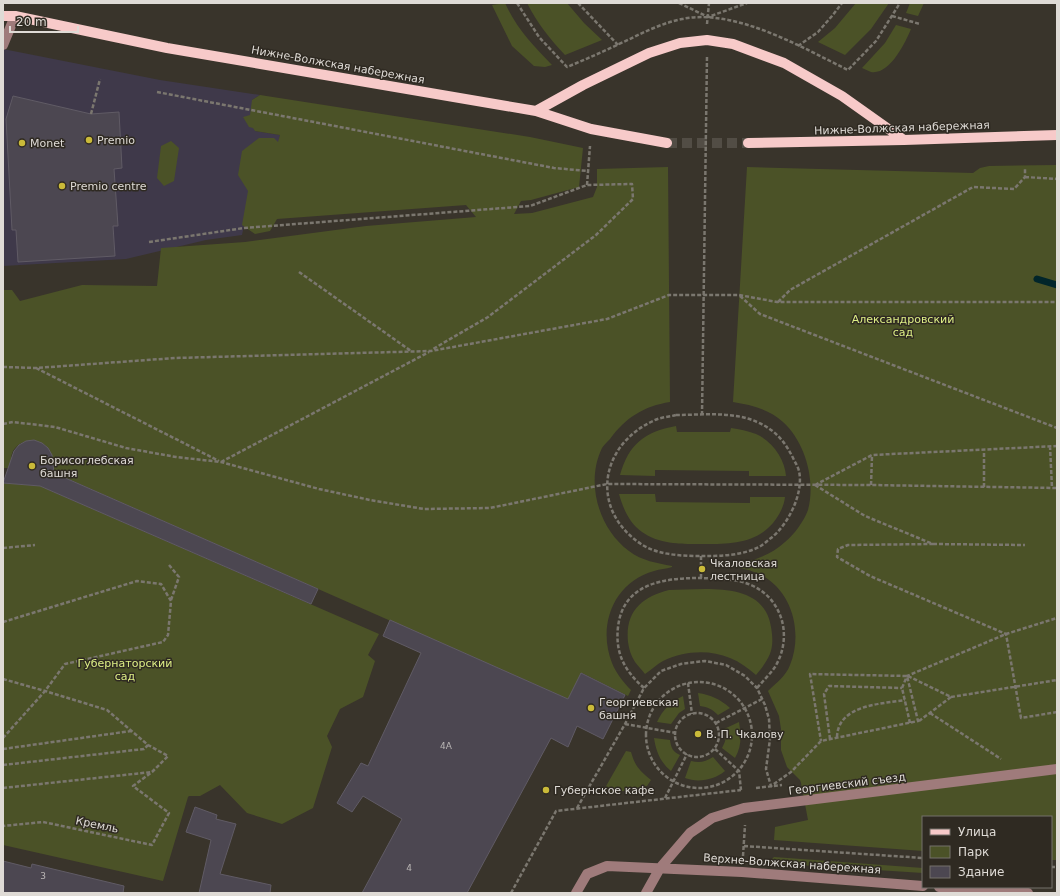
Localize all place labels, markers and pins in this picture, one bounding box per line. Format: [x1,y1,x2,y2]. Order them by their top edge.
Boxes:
place label: Premio [97,134,135,147]
marker: Premio [84,135,94,145]
place label: Monet [30,137,65,150]
marker: Monet [17,138,27,148]
place label: Premio centre [70,180,147,193]
marker: Premio centre [57,181,67,191]
place label: Борисоглебская башня [40,454,134,480]
marker: Борисоглебская башня [27,461,37,471]
place label: Чкаловская лестница [710,557,777,583]
marker: Чкаловская лестница [697,564,707,574]
place label: Георгиевская башня [599,696,678,722]
marker: Георгиевская башня [586,703,596,713]
place label: В. П. Чкалову [706,728,784,741]
marker: В. П. Чкалову [693,729,703,739]
place label: Губернское кафе [554,784,654,797]
marker: Губернское кафе [541,785,551,795]

